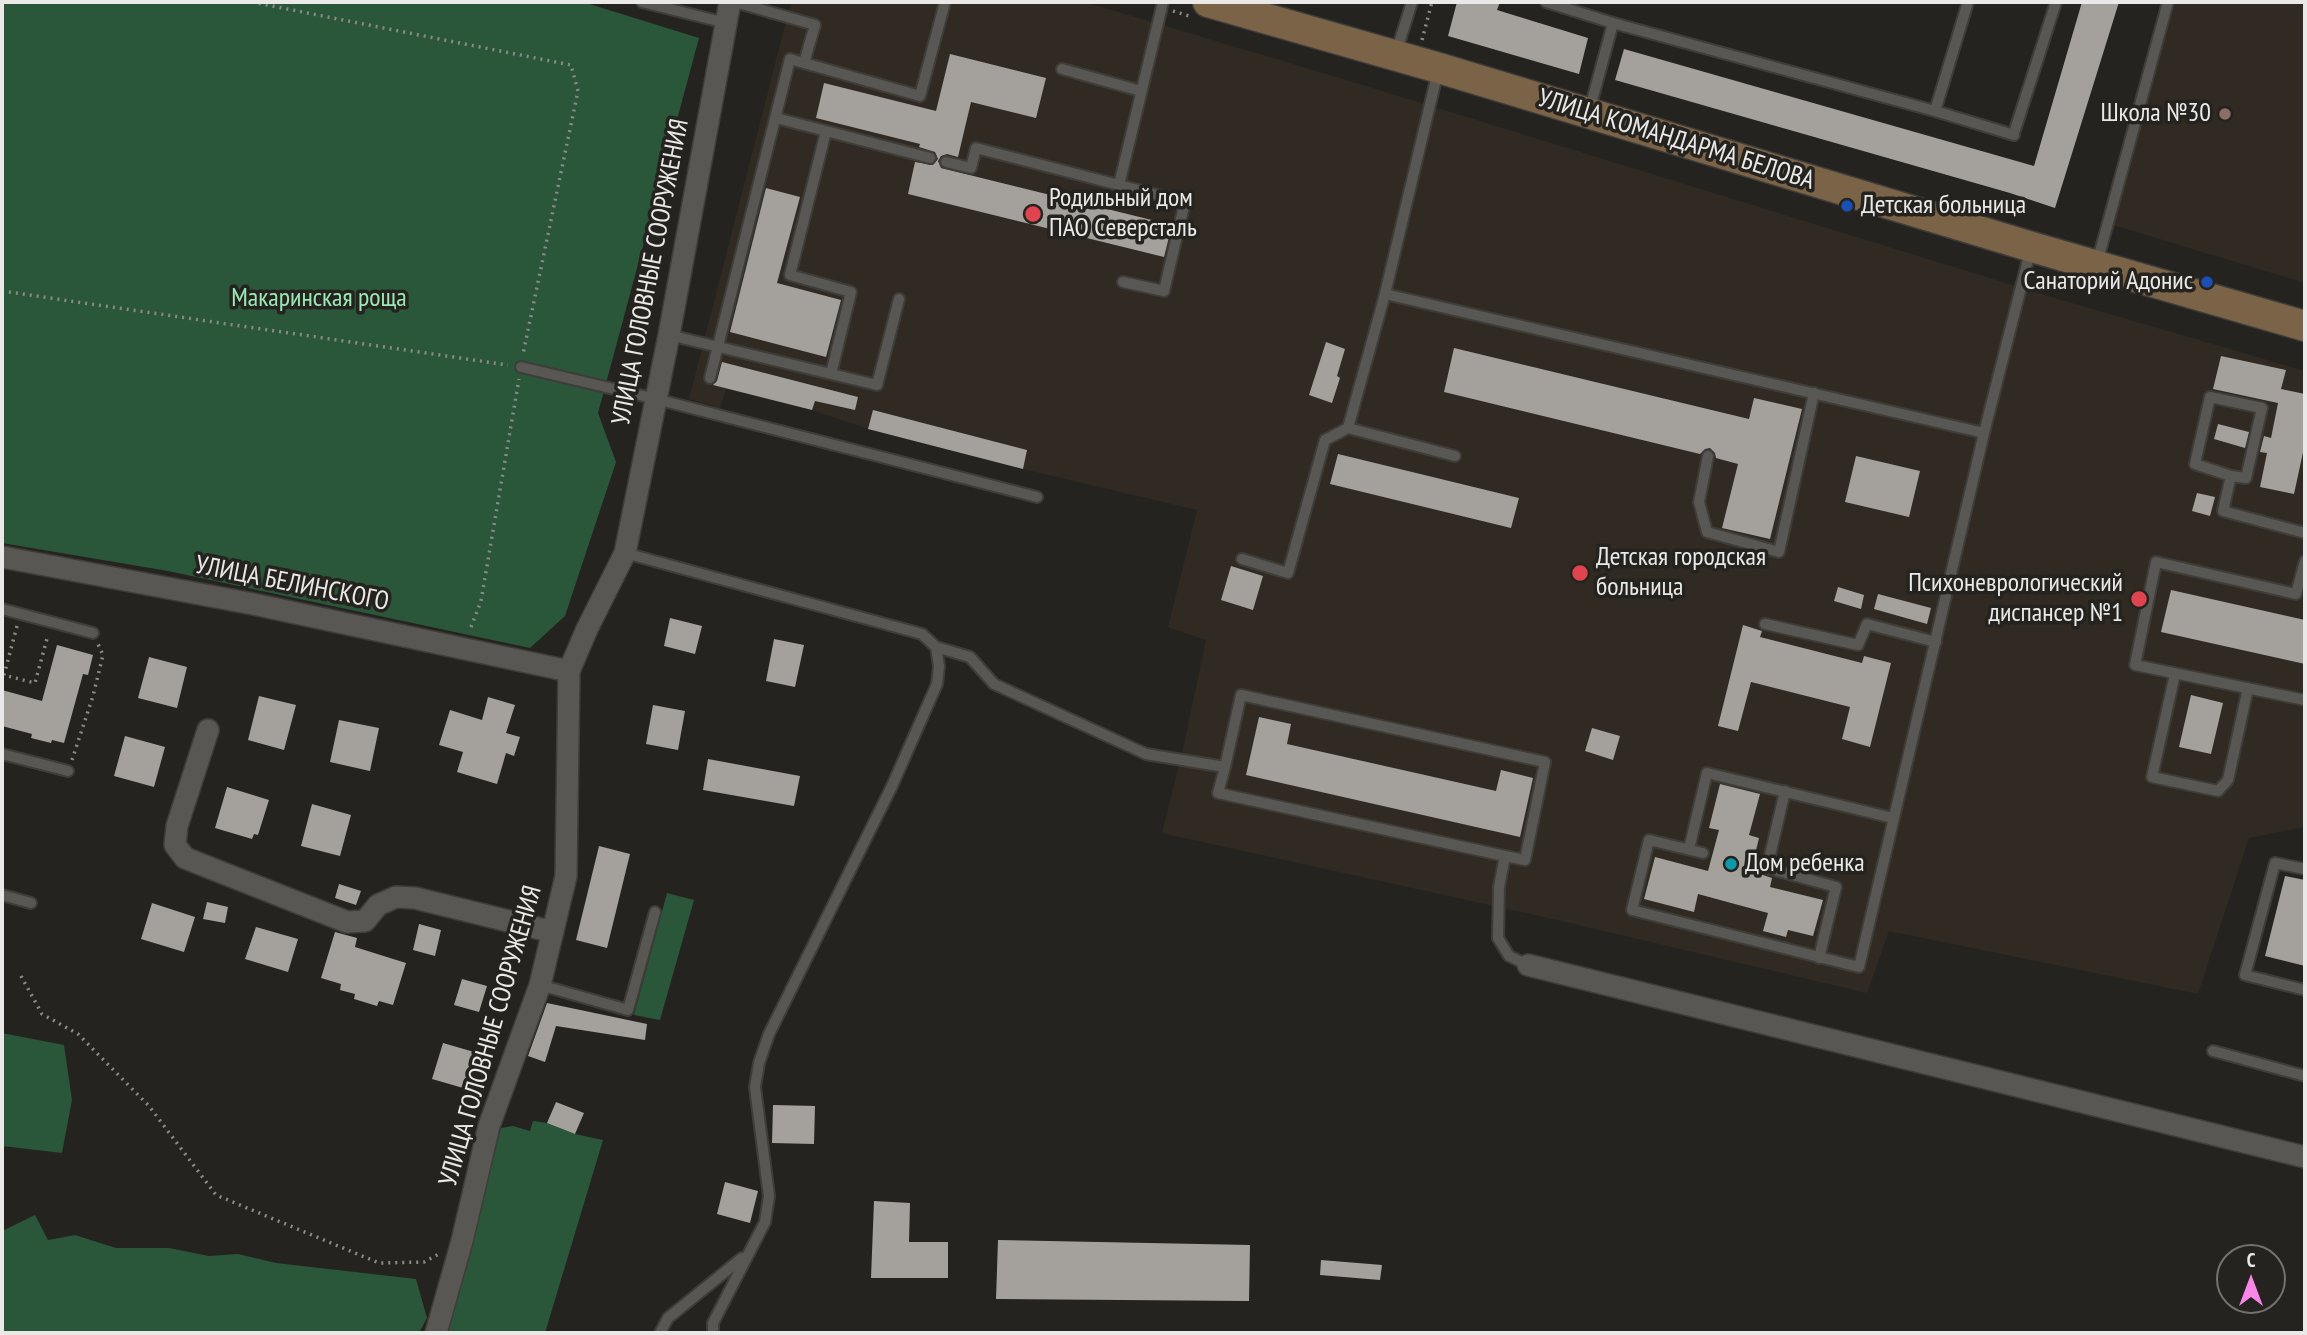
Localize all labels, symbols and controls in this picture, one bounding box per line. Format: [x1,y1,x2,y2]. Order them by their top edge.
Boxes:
street label: УЛИЦА КОМАНДАРМА БЕЛОВА [1534,83,1818,197]
place label: Школа №30 [2100,98,2211,130]
marker: Школа №30 [2217,106,2233,122]
street label: УЛИЦА ГОЛОВНЫЕ СООРУЖЕНИЯ [606,116,696,428]
place label: Родильный дом ПАО Северсталь [1049,183,1197,244]
place label: Детская больница [1861,190,2026,222]
marker: Детская больница [1839,198,1855,214]
marker: Родильный дом ПАО Северсталь [1023,204,1043,224]
place label: Санаторий Адонис [2023,266,2193,298]
marker: Санаторий Адонис [2199,274,2215,290]
park label: Макаринская роща [231,283,407,315]
place label: Детская городская больница [1596,542,1766,604]
street label: УЛИЦА БЕЛИНСКОГО [193,550,391,618]
marker: Детская городская больница [1570,563,1590,583]
place label: Психоневрологический диспансер №1 [1908,568,2123,630]
marker: Психоневрологический диспансер №1 [2129,589,2149,609]
place label: Дом ребенка [1745,848,1865,880]
marker: Дом ребенка [1723,856,1739,872]
street label: УЛИЦА ГОЛОВНЫЕ СООРУЖЕНИЯ [433,882,549,1190]
north arrow [2216,1244,2286,1314]
text: С [2247,1248,2255,1272]

